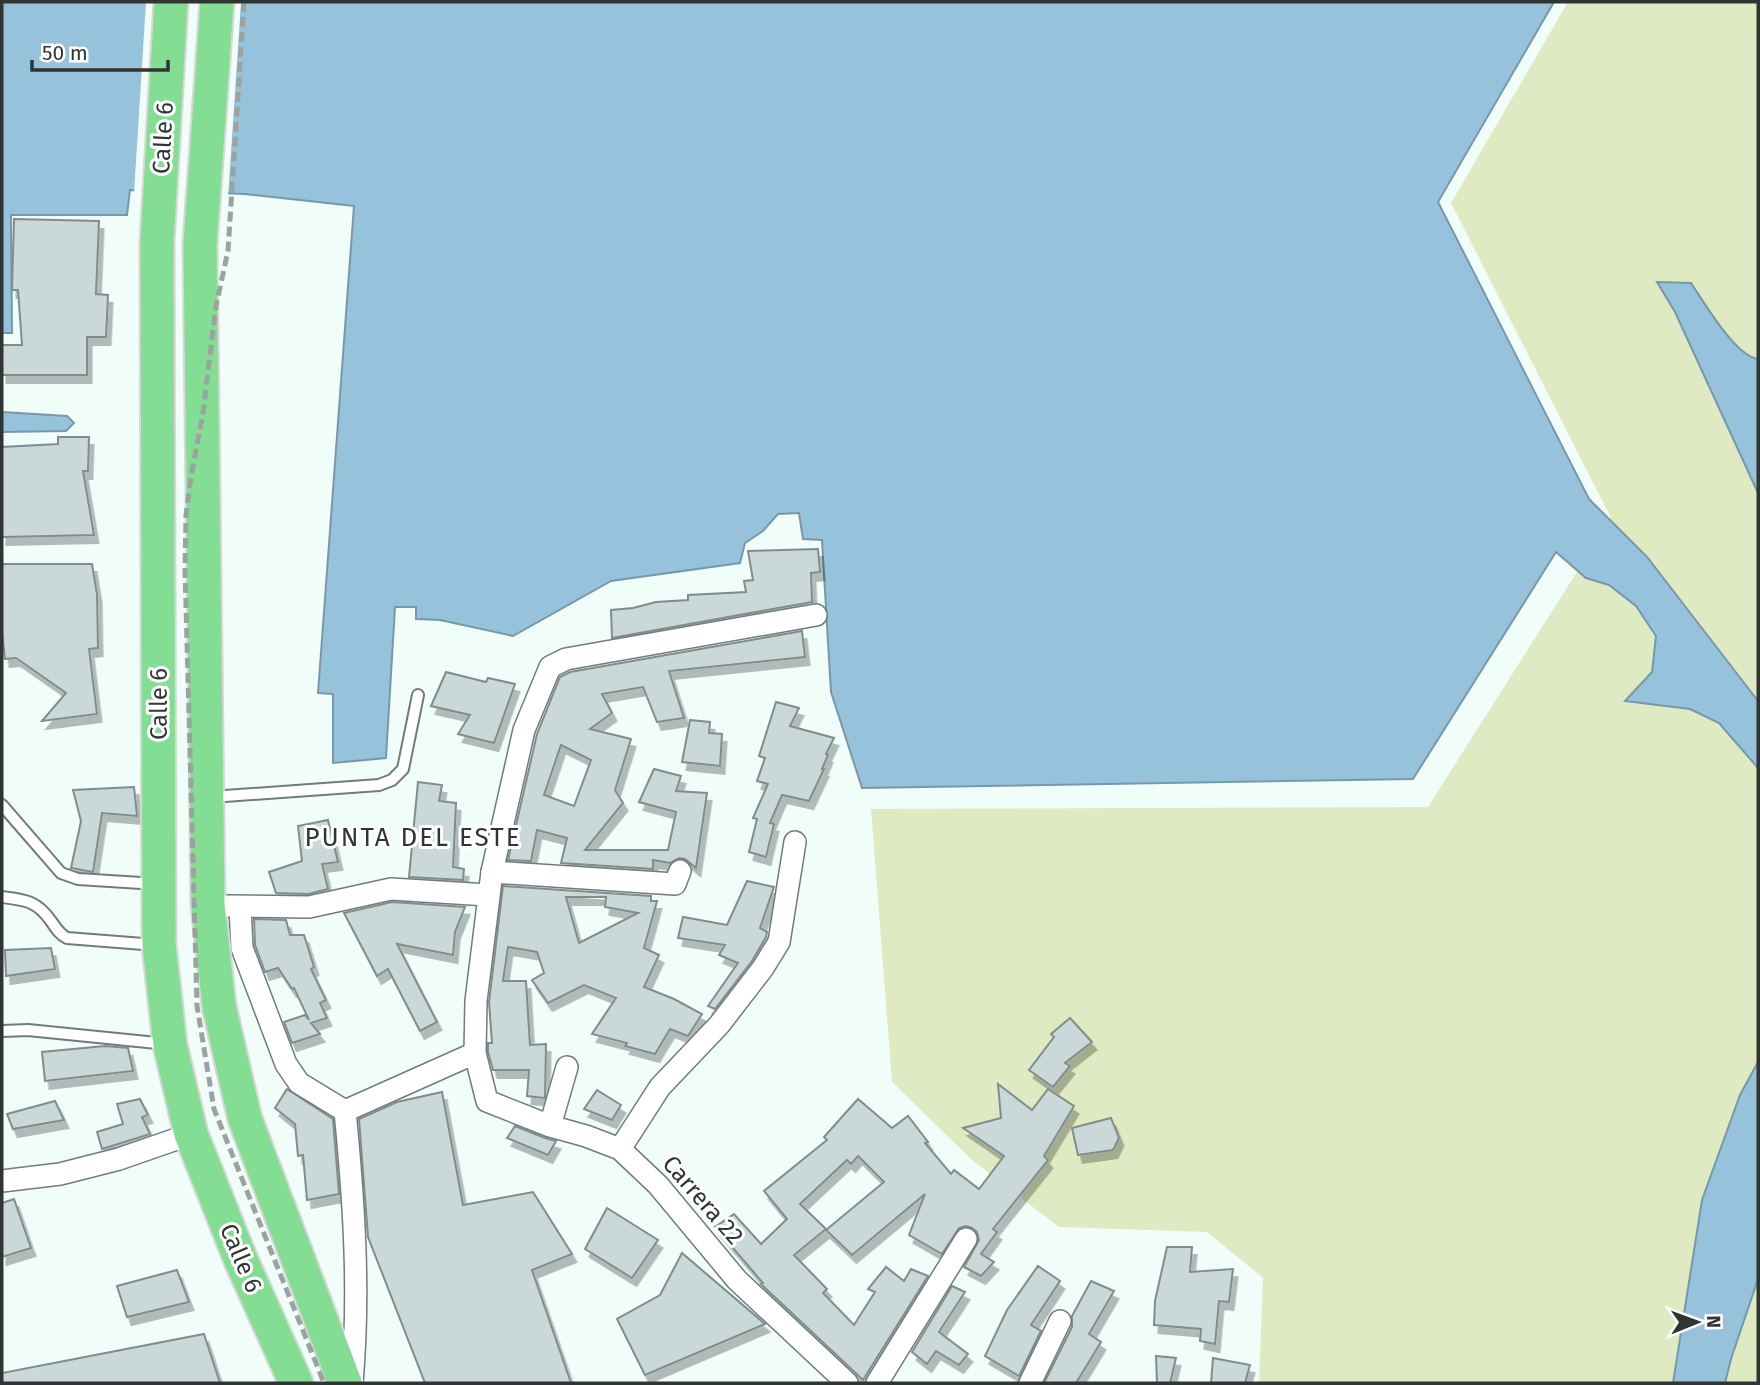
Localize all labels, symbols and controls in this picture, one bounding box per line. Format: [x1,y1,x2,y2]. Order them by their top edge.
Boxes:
scale bar [32,28,168,72]
text: 50 m [42,40,88,66]
street label: Calle 6 [147,101,179,175]
street label: Calle 6 [145,668,173,740]
district label: PUNTA DEL ESTE [304,822,522,853]
street label: Carrera 22 [657,1150,749,1250]
street label: Calle 6 [214,1219,268,1297]
north arrow [1662,1287,1732,1357]
text: N [1702,1315,1725,1328]

